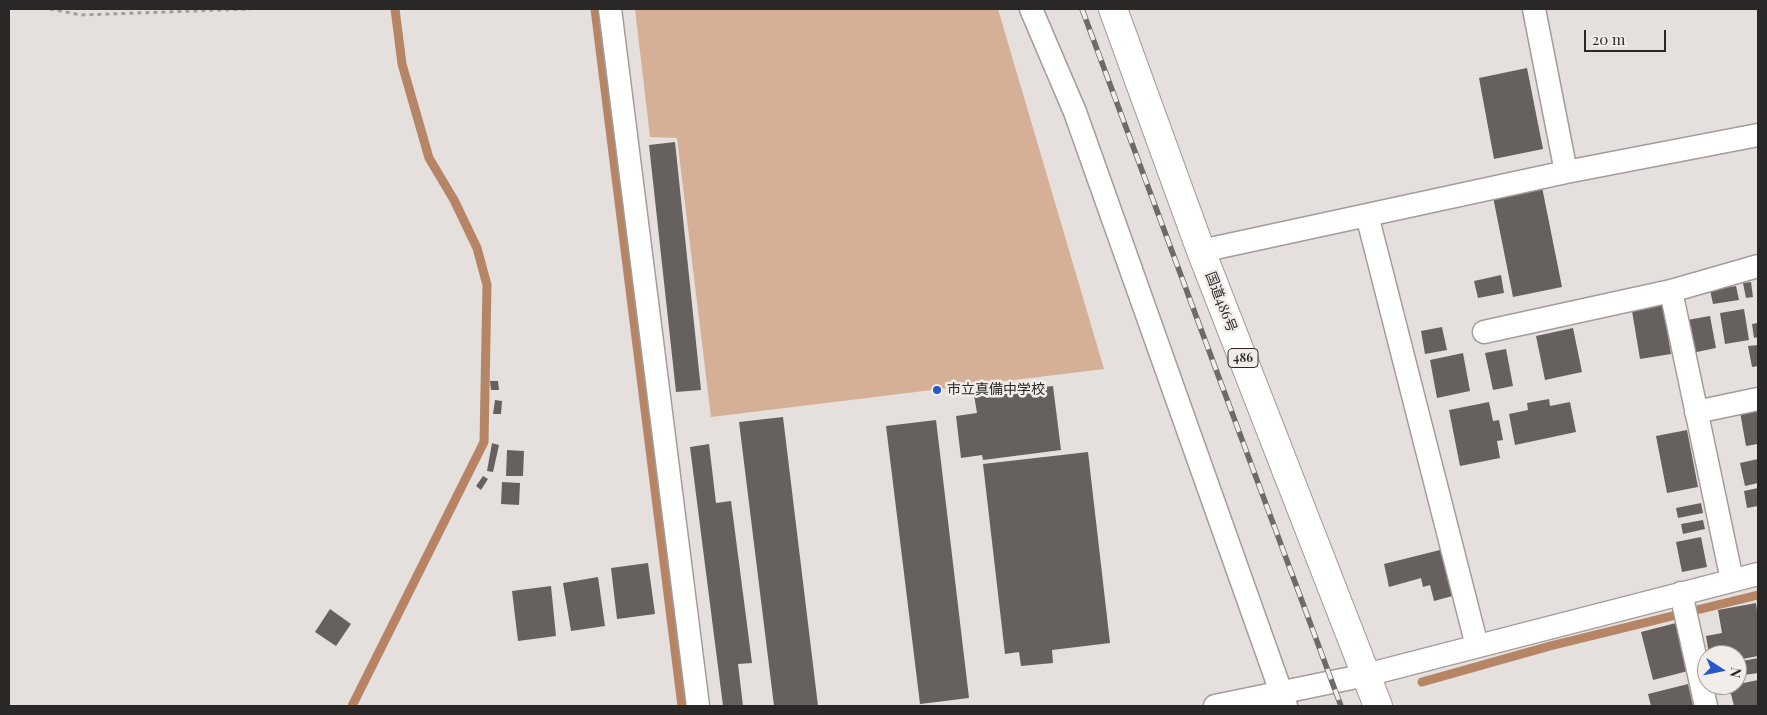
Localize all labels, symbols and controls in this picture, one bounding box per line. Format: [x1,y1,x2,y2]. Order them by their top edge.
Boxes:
scale bar [1587,20,1670,52]
text: 20 m [1592,29,1625,49]
street label: 国道486号 [1202,269,1240,335]
road number: 486 [1228,348,1258,368]
place label: 市立真備中学校 [947,382,1045,398]
marker: 市立真備中学校 [931,384,943,396]
north arrow [1697,645,1747,695]
text: N [1726,666,1747,680]

